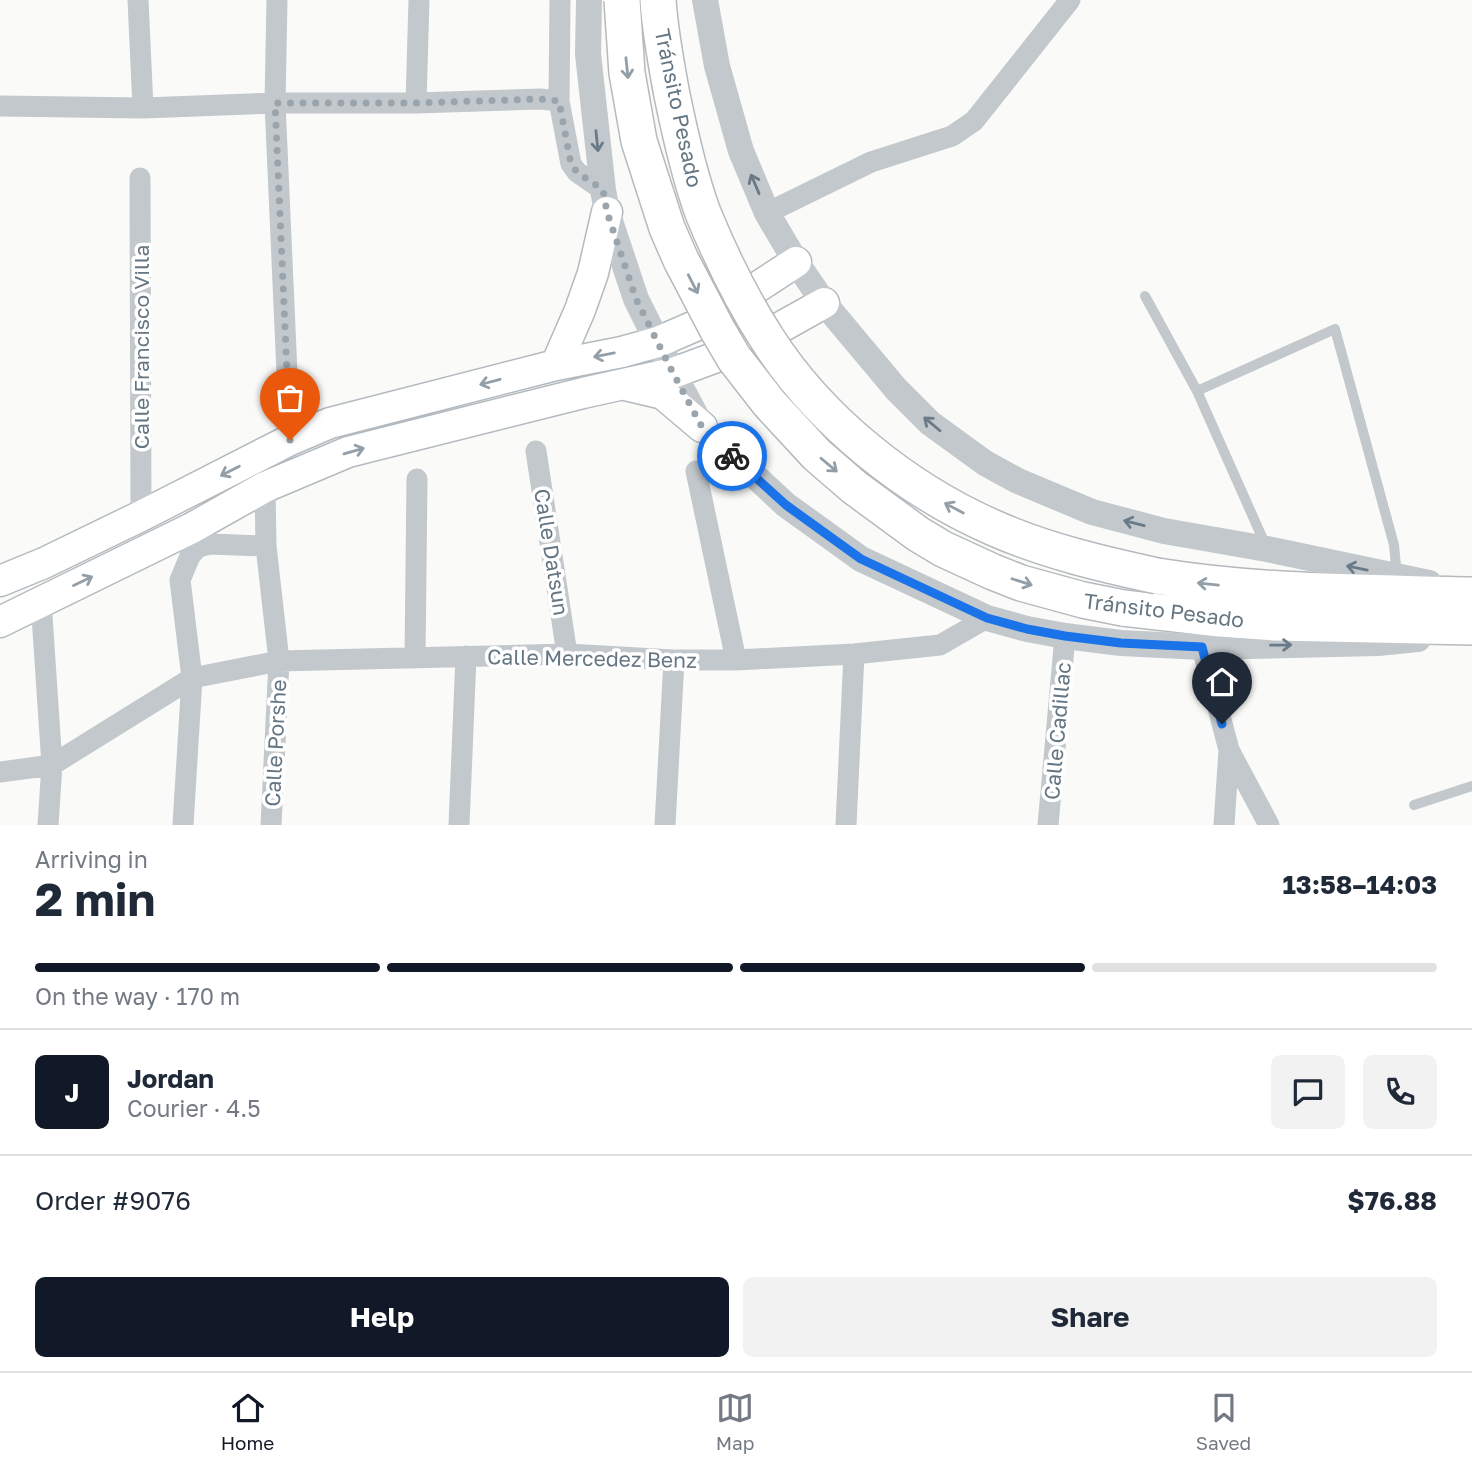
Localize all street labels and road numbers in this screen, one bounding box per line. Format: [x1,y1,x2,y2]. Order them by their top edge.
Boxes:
street label: Tránsito Pesado [650,26,708,190]
street label: Calle Francisco Villa [128,245,154,449]
street label: Calle Datsun [529,487,575,617]
street label: Tránsito Pesado [1082,587,1246,633]
street label: Calle Mercedez Benz [487,643,697,673]
street label: Calle Cadillac [1038,661,1076,801]
street label: Calle Porshe [259,679,291,807]

